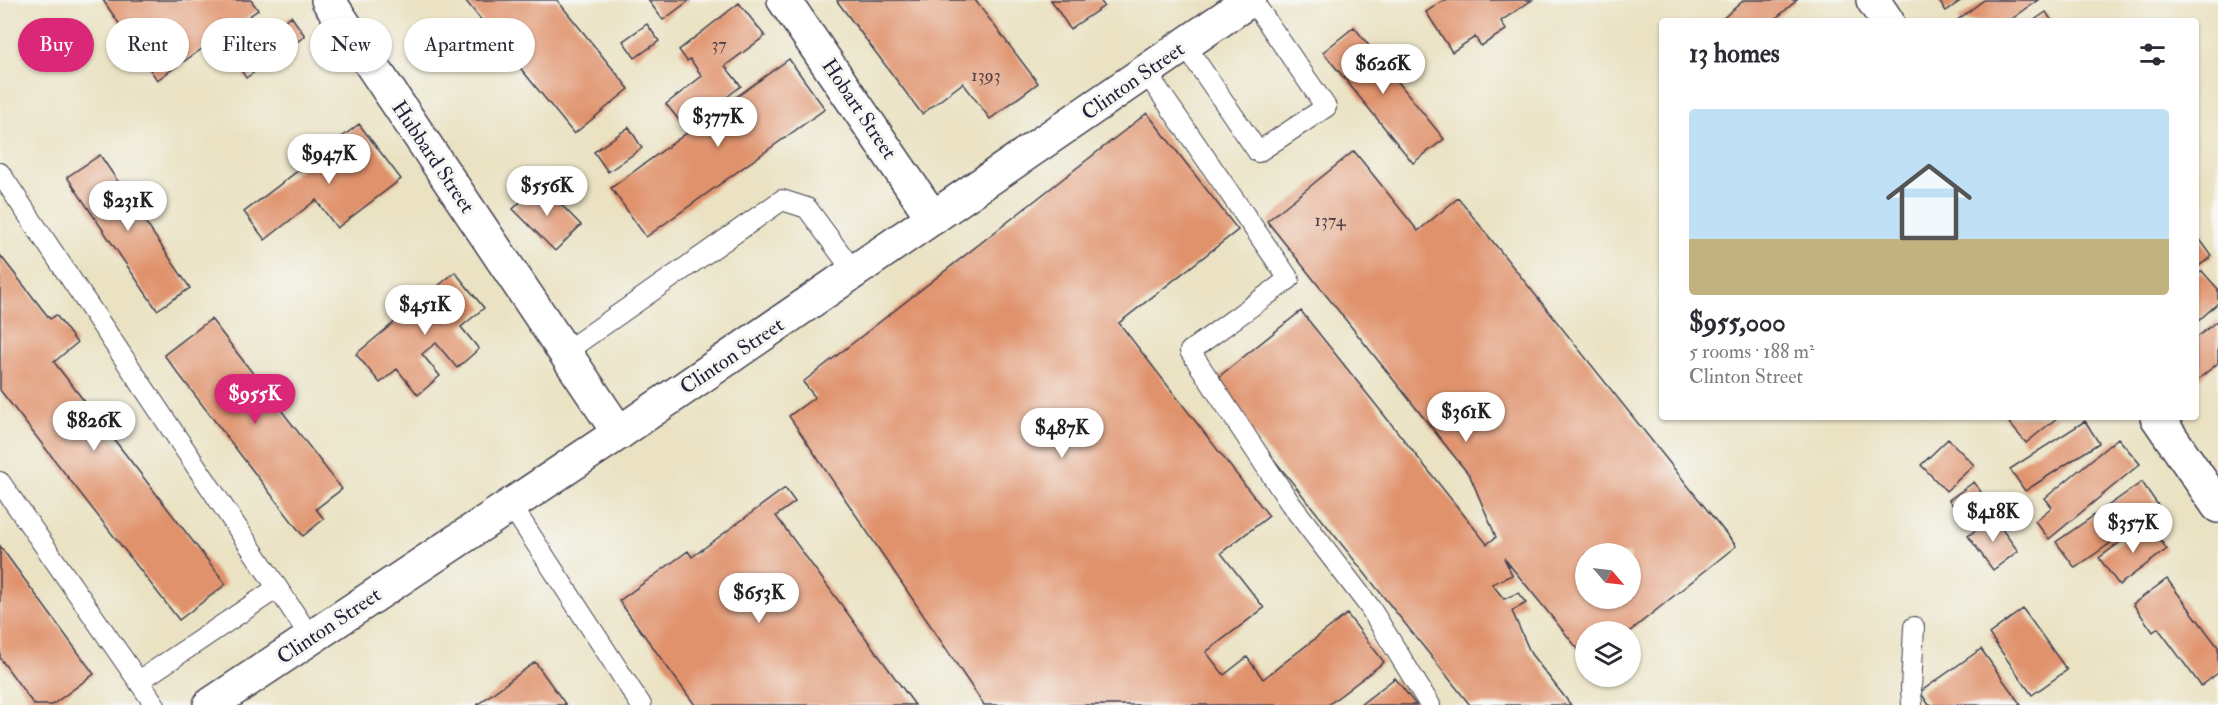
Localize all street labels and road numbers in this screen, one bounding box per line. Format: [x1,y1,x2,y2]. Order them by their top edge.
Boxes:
street label: Clinton Street [1076,35,1190,126]
street label: Hobart Street [815,54,903,165]
street label: Hubbard Street [385,96,481,219]
street label: Clinton Street [675,311,789,401]
street label: Clinton Street [272,581,386,671]

